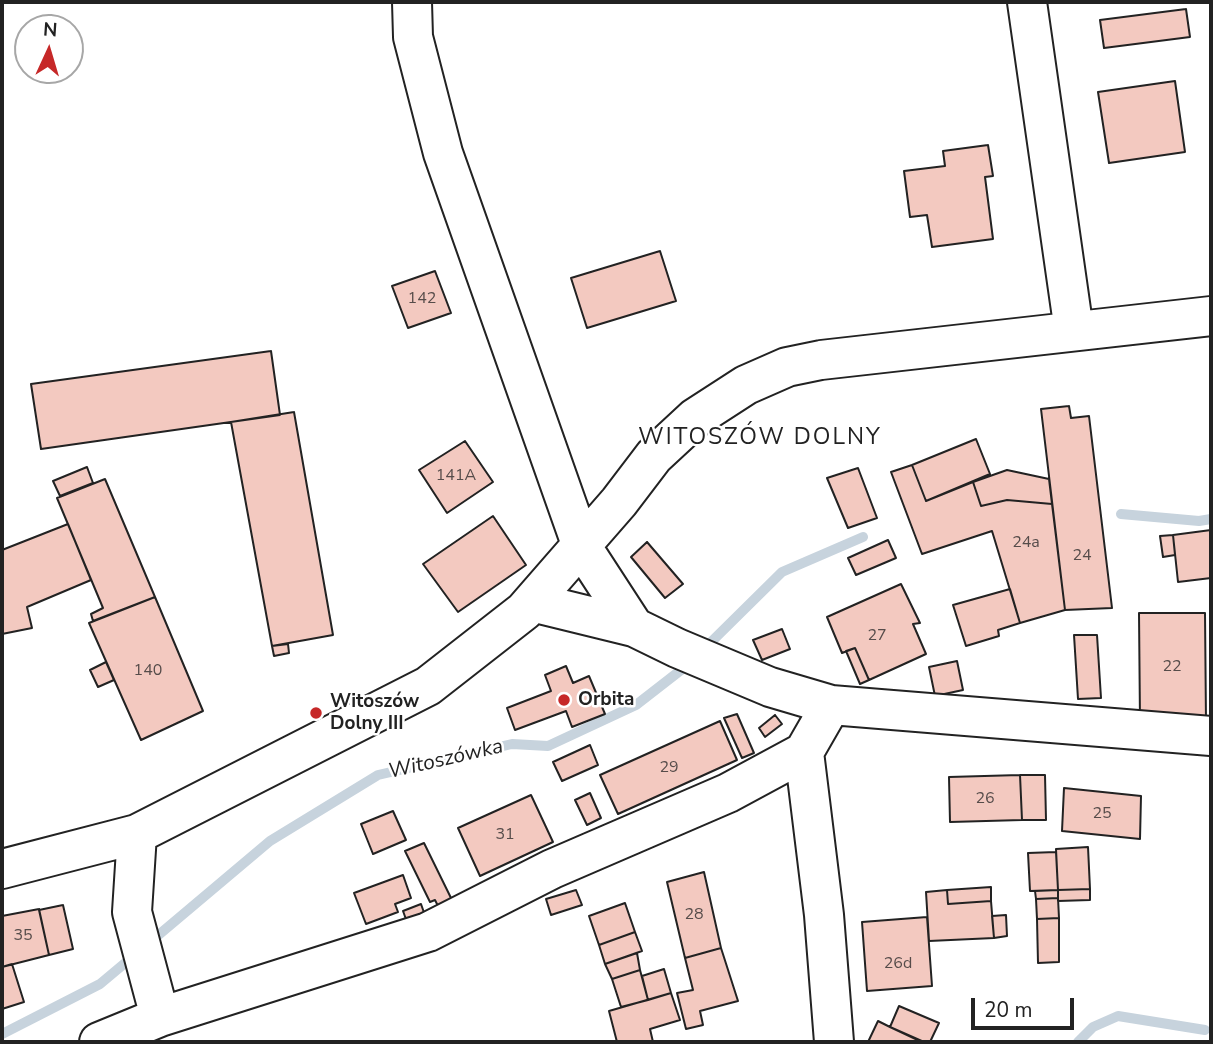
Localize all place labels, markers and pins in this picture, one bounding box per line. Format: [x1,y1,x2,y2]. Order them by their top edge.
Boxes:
place label: Orbita [578,689,634,711]
place label: Witoszów Dolny III [330,691,419,735]
marker: Orbita [556,692,572,708]
marker: Witoszów Dolny III [308,705,324,721]

